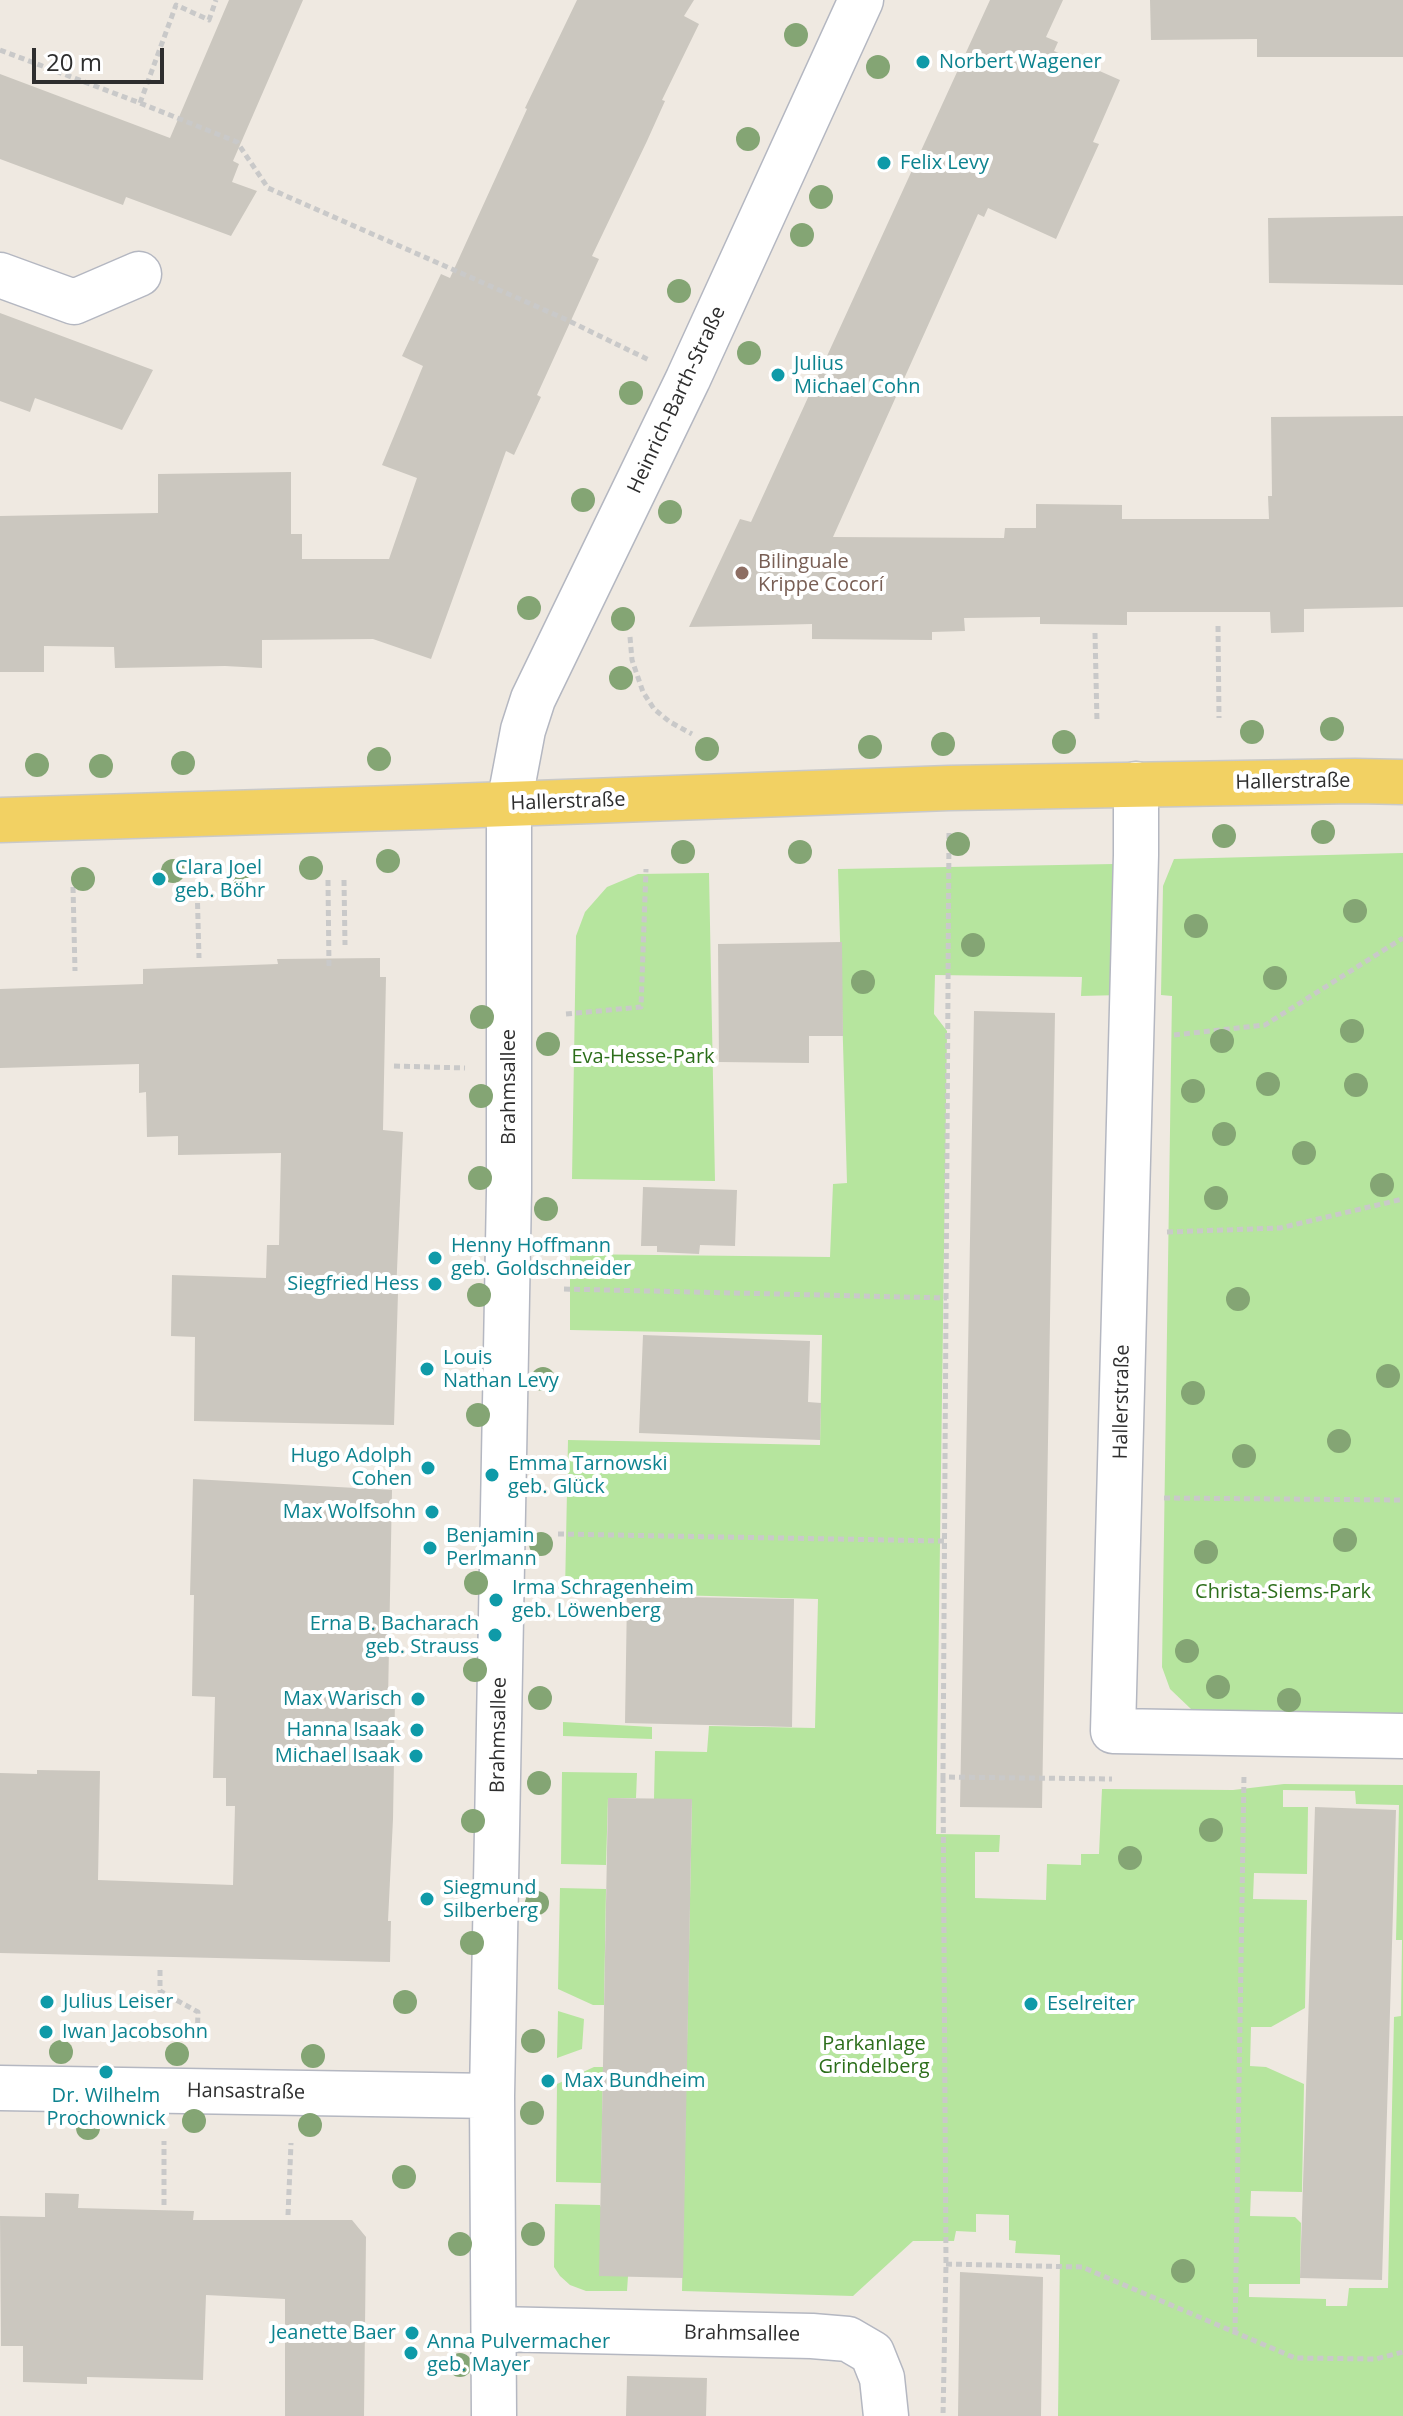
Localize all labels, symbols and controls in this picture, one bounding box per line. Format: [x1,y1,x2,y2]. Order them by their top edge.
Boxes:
scale bar [36,32,168,82]
text: 20 m [46,45,102,78]
place label: Norbert Wagener [939,50,1102,74]
marker: Norbert Wagener [914,53,932,71]
place label: Felix Levy [900,151,989,175]
marker: Felix Levy [875,154,893,172]
street label: Heinrich-Barth-Straße [623,303,731,497]
place label: Julius Michael Cohn [794,352,921,399]
marker: Julius Michael Cohn [769,366,787,384]
place label: Bilinguale Krippe Cocorí [758,550,884,597]
marker: Bilinguale Krippe Cocorí [733,564,751,582]
street label: Hallerstraße [1235,769,1351,795]
street label: Hallerstraße [510,788,626,816]
place label: Clara Joel geb. Böhr [175,856,265,903]
marker: Clara Joel geb. Böhr [150,870,168,888]
street label: Brahmsallee [497,1029,521,1145]
park label: Eva-Hesse-Park [571,1045,715,1069]
place label: Henny Hoffmann geb. Goldschneider [451,1234,631,1281]
marker: Henny Hoffmann geb. Goldschneider [426,1249,444,1267]
place label: Siegfried Hess [287,1272,419,1296]
marker: Siegfried Hess [426,1275,444,1293]
street label: Hallerstraße [1109,1344,1135,1460]
place label: Louis Nathan Levy [443,1346,559,1393]
marker: Louis Nathan Levy [418,1360,436,1378]
place label: Hugo Adolph Cohen [290,1444,412,1491]
place label: Emma Tarnowski geb. Glück [508,1452,668,1499]
marker: Hugo Adolph Cohen [419,1459,437,1477]
marker: Emma Tarnowski geb. Glück [483,1466,501,1484]
place label: Max Wolfsohn [283,1500,416,1524]
marker: Max Wolfsohn [423,1503,441,1521]
place label: Benjamin Perlmann [446,1524,537,1571]
marker: Benjamin Perlmann [421,1539,439,1557]
place label: Irma Schragenheim geb. Löwenberg [512,1576,694,1623]
park label: Christa-Siems-Park [1195,1580,1371,1604]
marker: Irma Schragenheim geb. Löwenberg [487,1591,505,1609]
place label: Erna B. Bacharach geb. Strauss [310,1612,479,1659]
marker: Erna B. Bacharach geb. Strauss [486,1626,504,1644]
street label: Brahmsallee [486,1677,512,1793]
place label: Max Warisch [283,1687,402,1711]
marker: Max Warisch [409,1690,427,1708]
place label: Hanna Isaak [286,1718,401,1742]
marker: Hanna Isaak [408,1721,426,1739]
place label: Michael Isaak [275,1744,400,1768]
marker: Michael Isaak [407,1747,425,1765]
place label: Siegmund Silberberg [443,1876,538,1923]
marker: Siegmund Silberberg [418,1890,436,1908]
place label: Julius Leiser [63,1990,173,2014]
place label: Eselreiter [1047,1992,1135,2016]
marker: Julius Leiser [38,1993,56,2011]
marker: Eselreiter [1022,1995,1040,2013]
place label: Iwan Jacobsohn [62,2020,208,2044]
marker: Iwan Jacobsohn [37,2023,55,2041]
park label: Parkanlage Grindelberg [818,2032,930,2079]
marker: Dr. Wilhelm Prochownick [97,2063,115,2081]
place label: Max Bundheim [564,2069,706,2093]
marker: Max Bundheim [539,2072,557,2090]
street label: Hansastraße [187,2079,305,2105]
place label: Dr. Wilhelm Prochownick [46,2084,166,2131]
place label: Jeanette Baer [271,2321,396,2345]
street label: Brahmsallee [684,2321,800,2347]
marker: Jeanette Baer [403,2324,421,2342]
place label: Anna Pulvermacher geb. Mayer [427,2330,610,2377]
marker: Anna Pulvermacher geb. Mayer [402,2344,420,2362]

